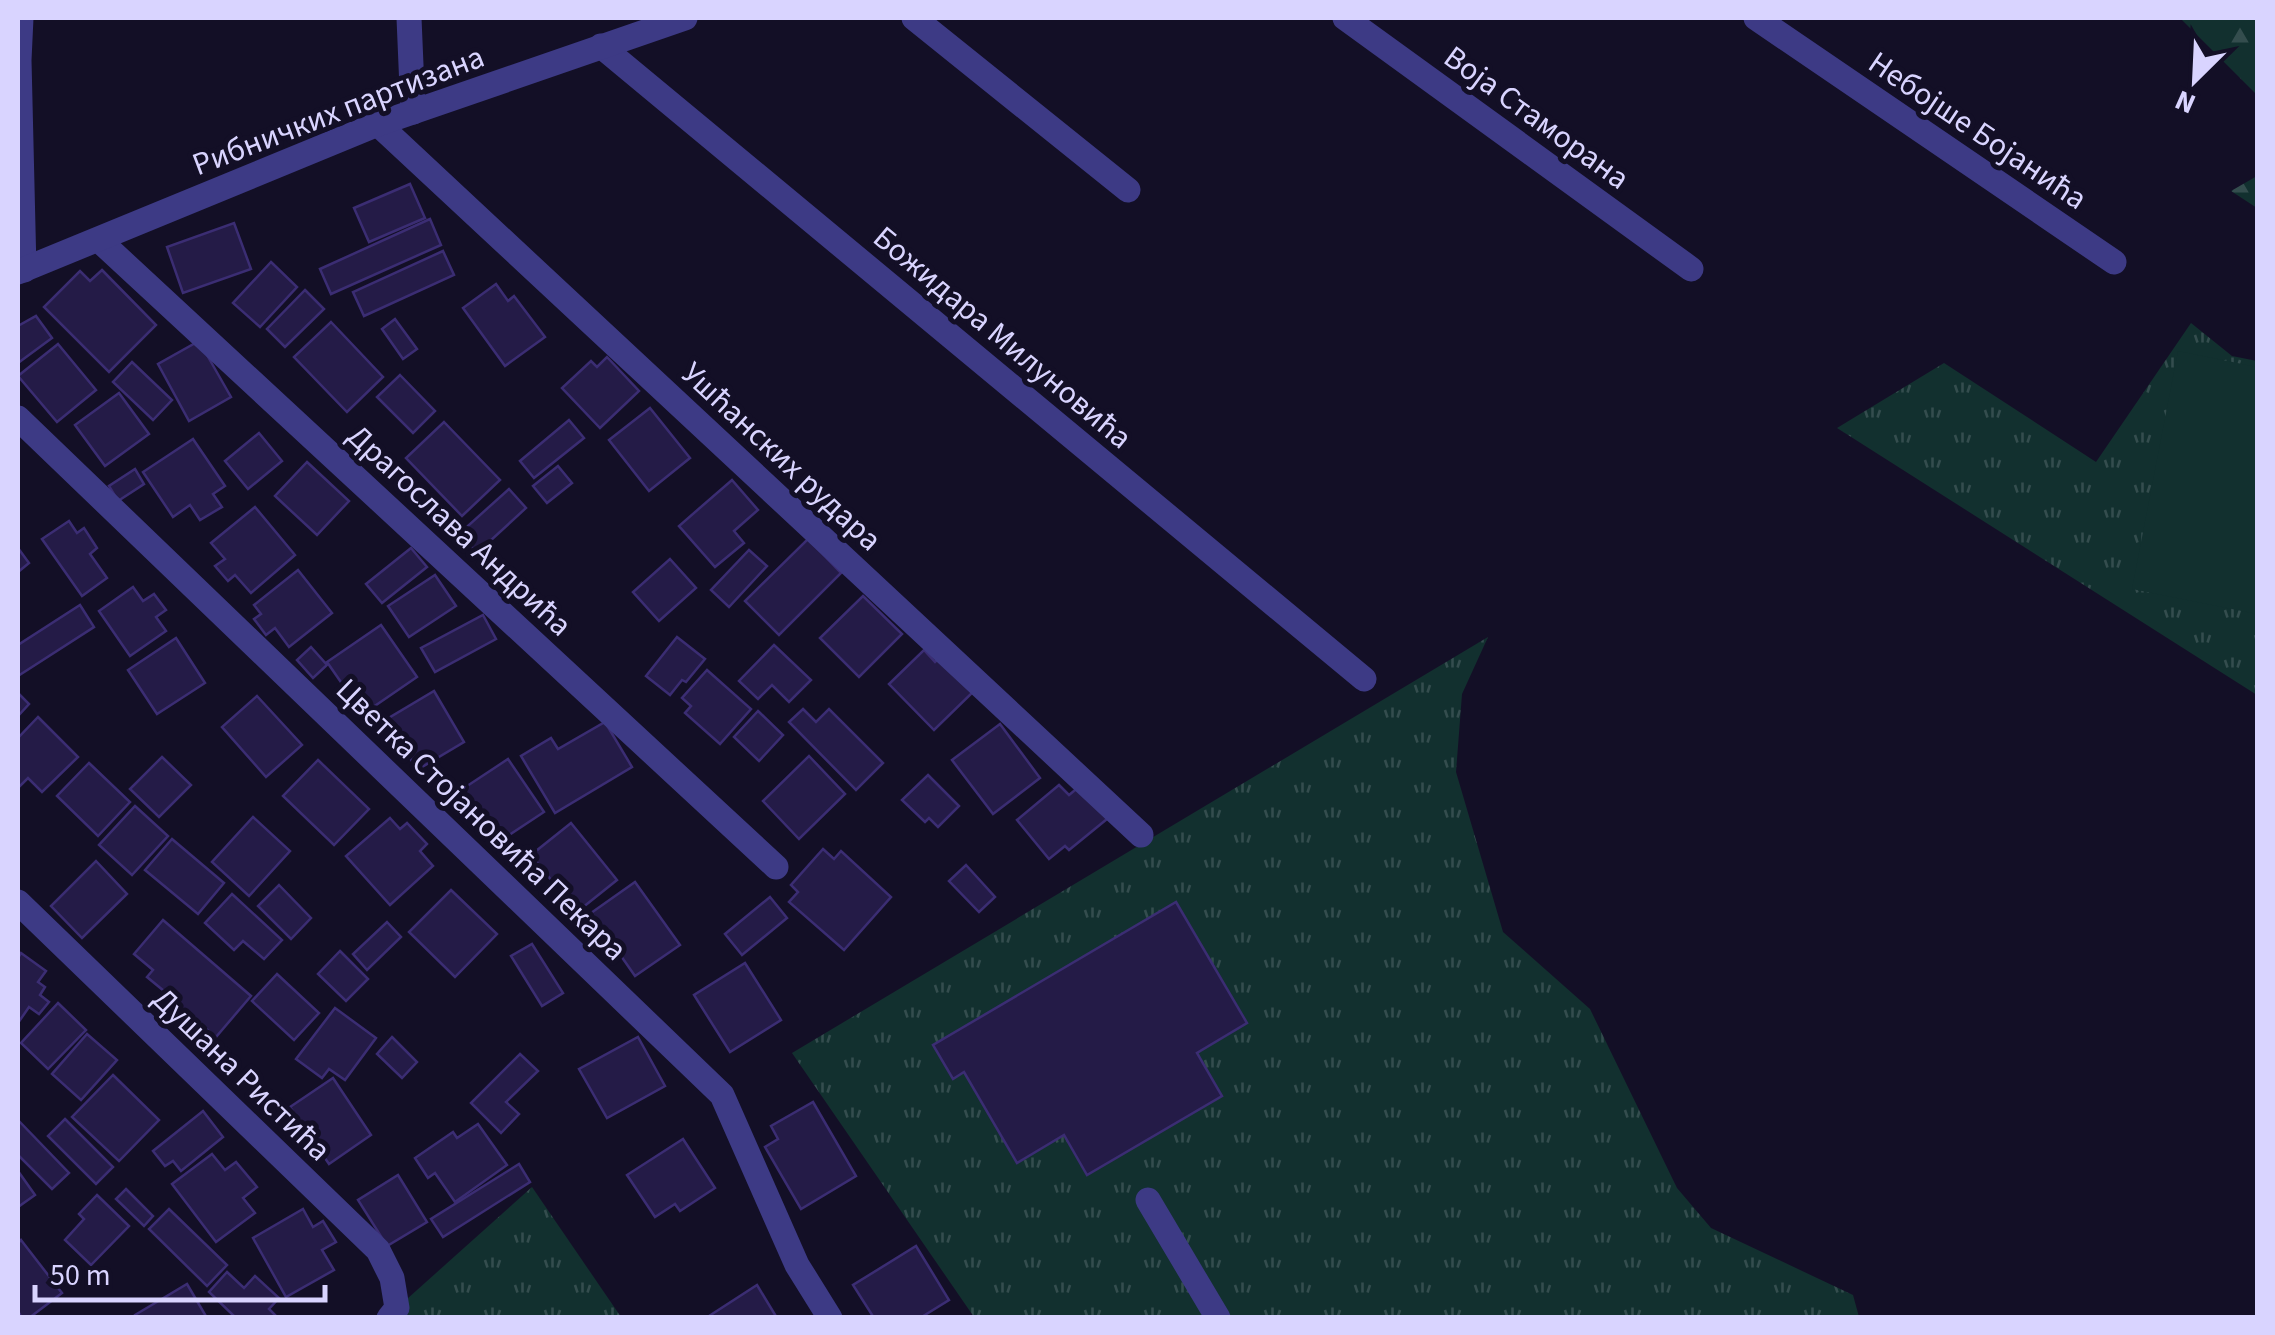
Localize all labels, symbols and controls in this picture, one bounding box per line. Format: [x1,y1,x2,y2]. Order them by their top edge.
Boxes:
north arrow [2145,30,2245,130]
street label: Рибничких партизана [186,34,491,188]
street label: Воја Стаморана [1434,35,1639,201]
street label: Небојше Бојанића [1859,40,2096,221]
text: N [2169,80,2202,124]
street label: Божидара Милуновића [863,216,1142,460]
street label: Ушћанских рудара [671,352,892,562]
street label: Драгослава Андрића [337,414,582,647]
street label: Цветка Стојановића Пекара [325,668,637,972]
street label: Душана Ристића [142,977,341,1172]
scale bar [35,1240,325,1302]
text: 50 m [50,1254,111,1297]

